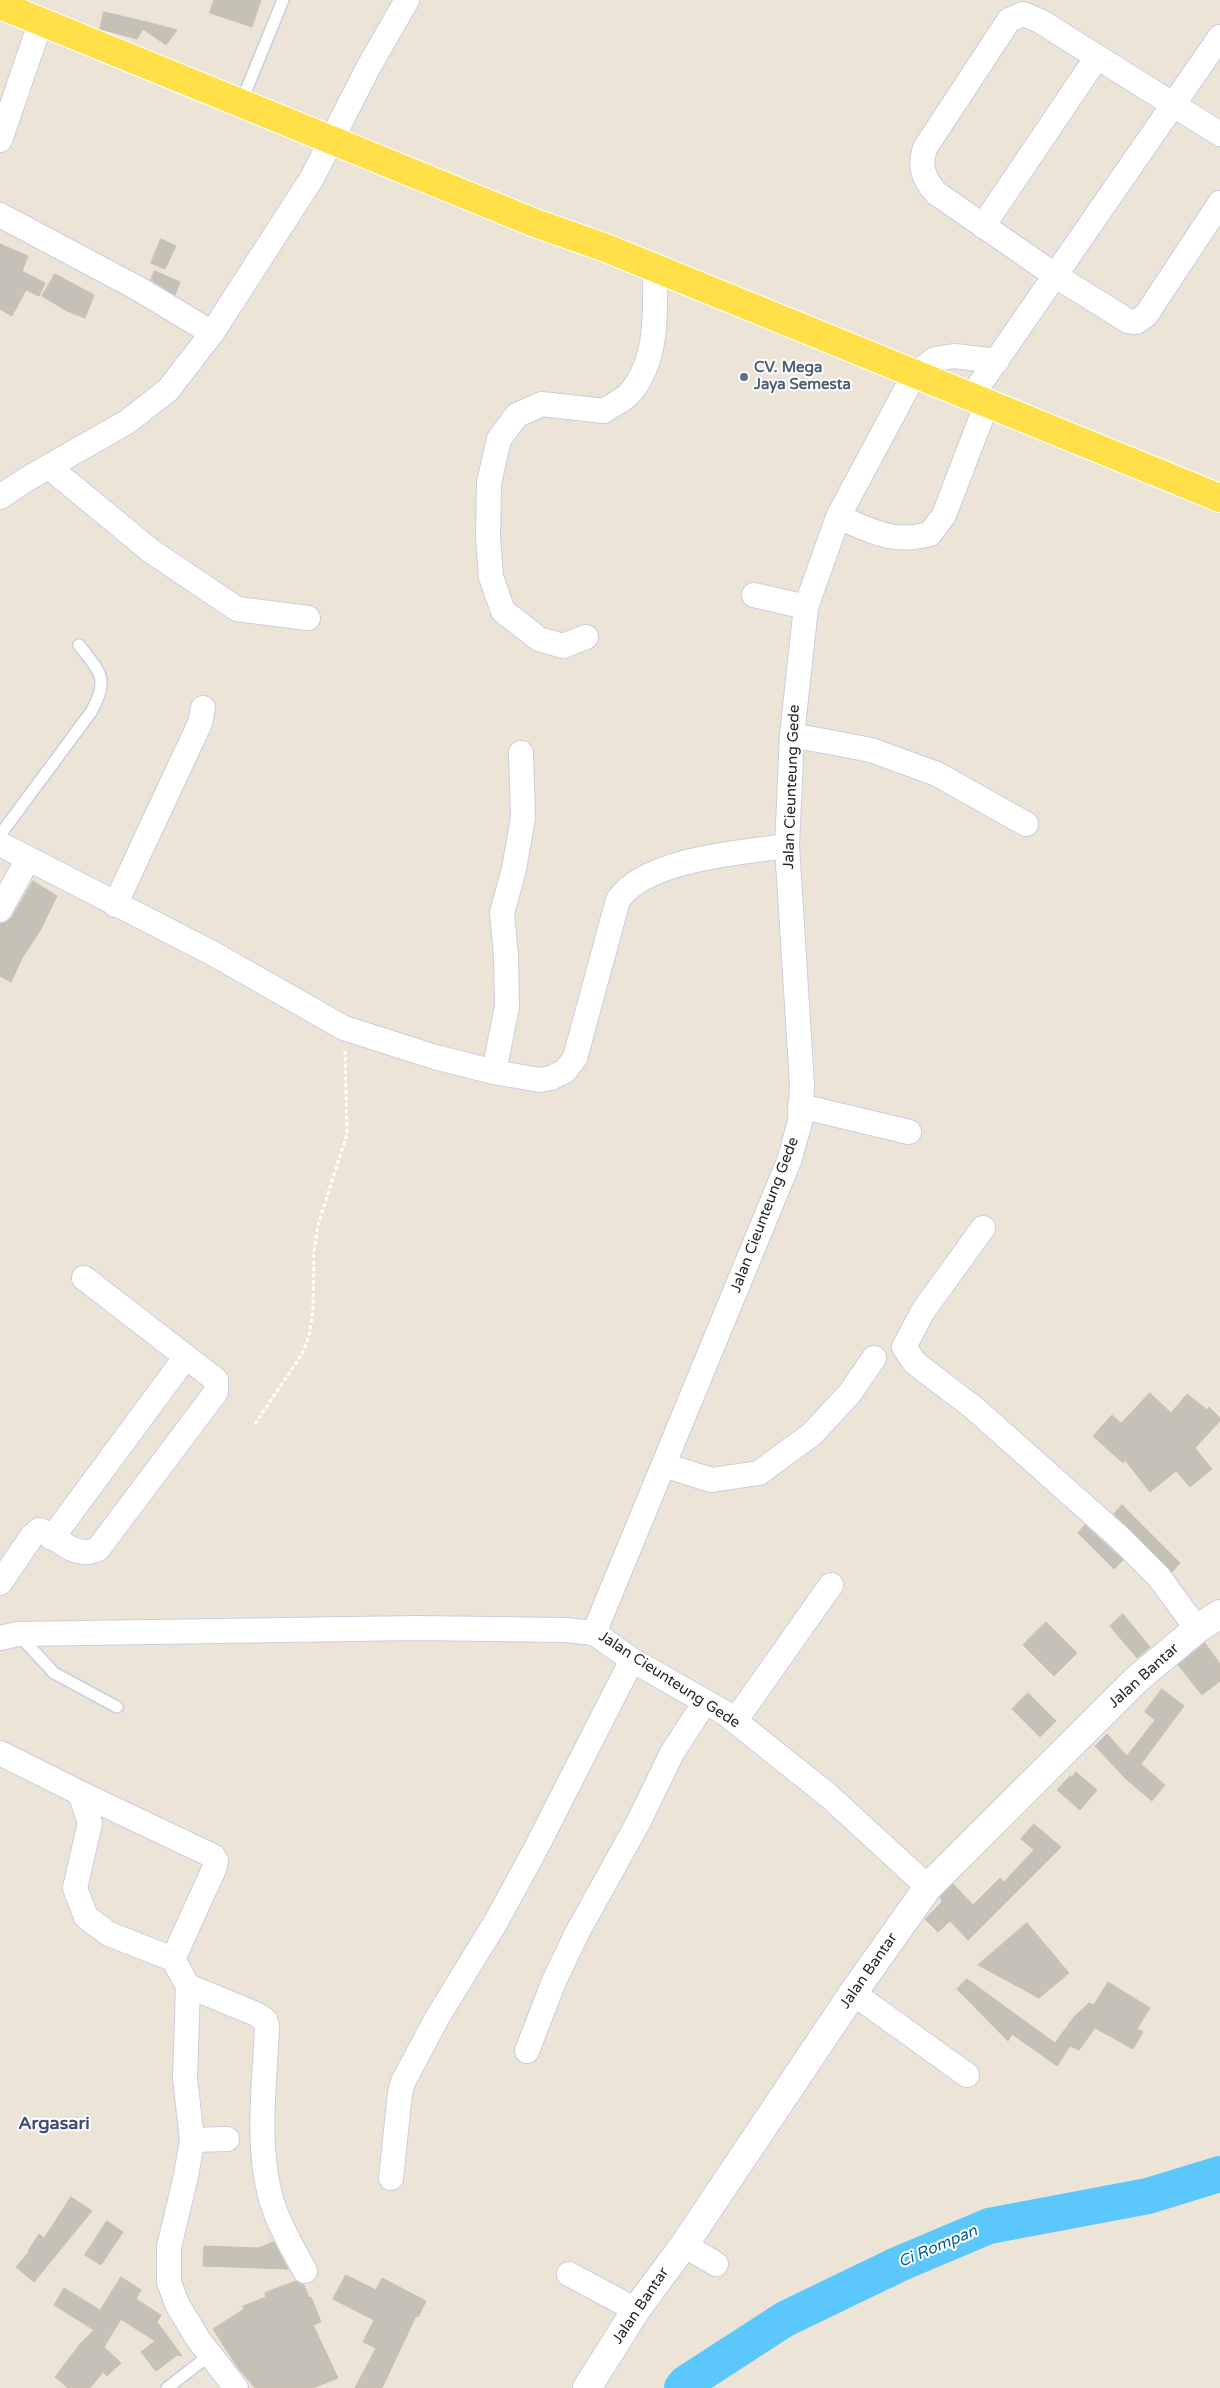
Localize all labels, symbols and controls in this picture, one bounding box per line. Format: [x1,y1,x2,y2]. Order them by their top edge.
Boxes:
place label: CV. Mega Jaya Semesta [754,359,851,394]
marker: CV. Mega Jaya Semesta [738,371,750,383]
street label: Jalan Cieunteung Gede [780,704,804,870]
street label: Jalan Cieunteung Gede [727,1135,803,1295]
street label: Jalan Cieunteung Gede [595,1628,743,1732]
street label: Jalan Bantar [1105,1640,1183,1712]
street label: Jalan Bantar [836,1930,902,2012]
district label: Argasari [18,2113,90,2135]
water label: Ci Rompan [896,2222,980,2272]
street label: Jalan Bantar [609,2264,673,2348]

